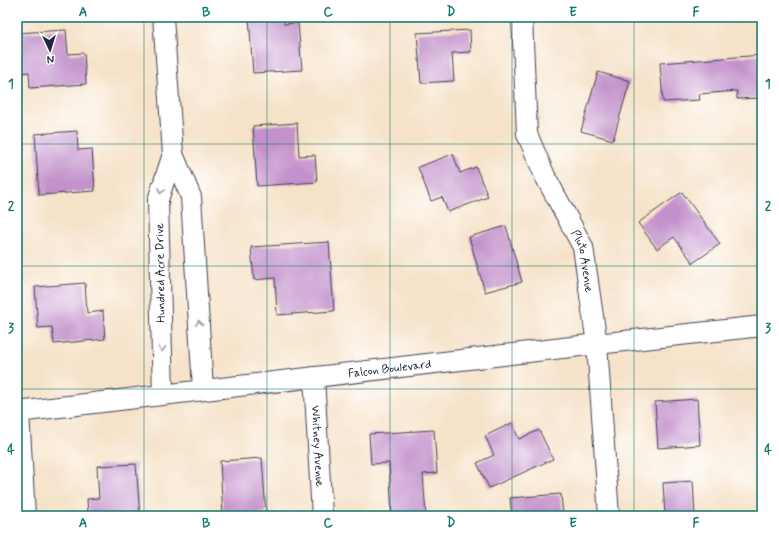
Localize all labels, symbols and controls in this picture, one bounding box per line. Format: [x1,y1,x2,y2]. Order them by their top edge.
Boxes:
text: A [79,4,87,21]
text: B [202,4,211,21]
text: C [323,4,333,21]
text: D [447,4,456,21]
text: E [569,4,577,21]
text: F [693,4,700,21]
north arrow [30,30,70,70]
text: N [46,52,55,66]
text: 1 [8,76,14,93]
text: 1 [765,76,771,93]
one-way arrow [157,188,166,195]
text: 2 [8,198,15,215]
text: 2 [765,198,772,215]
street label: Hundred Acre Drive [152,223,170,323]
street label: Pluto Avenue [566,227,597,294]
text: 3 [8,320,14,337]
one-way arrow [194,320,203,326]
text: 3 [765,320,771,337]
one-way arrow [157,346,166,352]
street label: Falcon Boulevard [347,357,432,382]
street label: Whitney Avenue [307,405,327,487]
text: 4 [7,442,15,459]
text: 4 [764,442,772,459]
text: A [79,515,87,532]
text: B [202,515,211,532]
text: C [323,515,333,532]
text: D [447,515,456,532]
text: E [569,515,577,532]
text: F [693,515,700,532]

